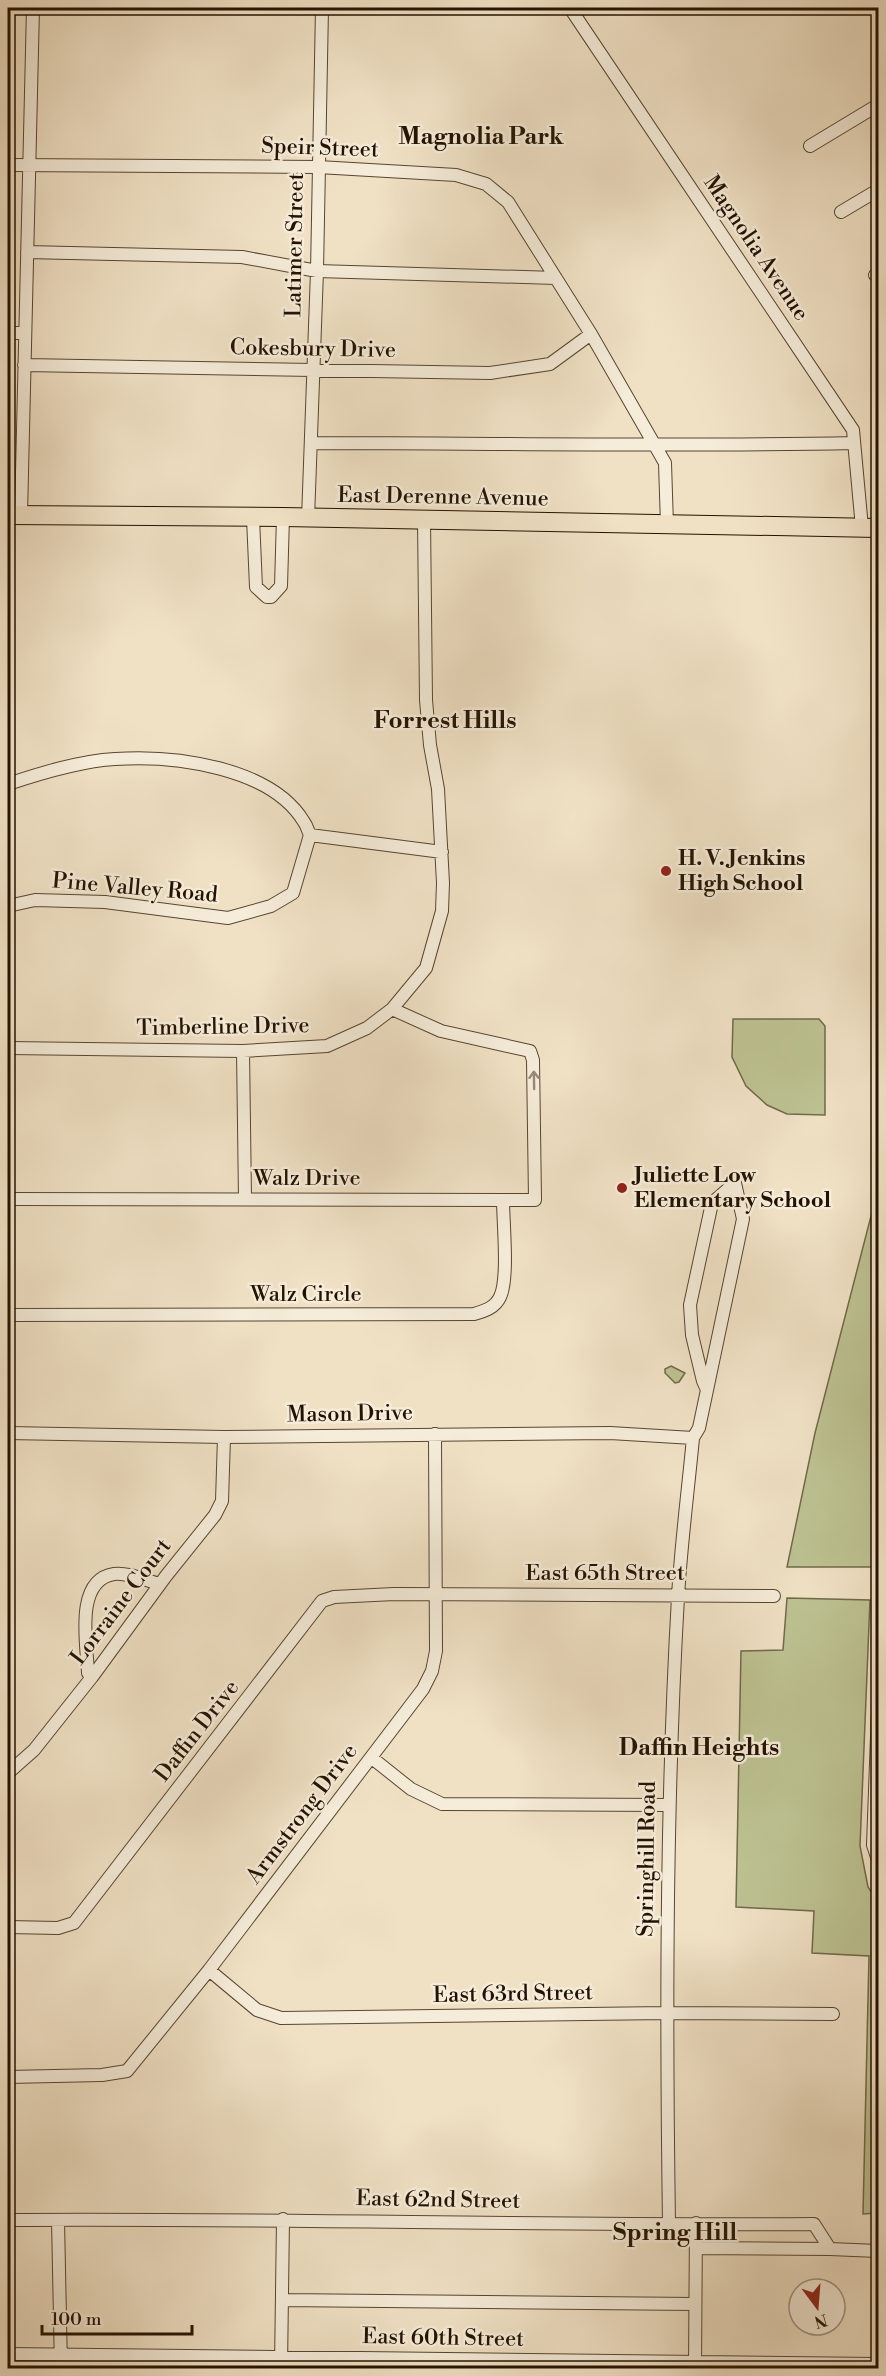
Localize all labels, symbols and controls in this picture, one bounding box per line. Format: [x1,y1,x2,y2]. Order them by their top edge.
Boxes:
district label: Magnolia Park [398,122,565,152]
street label: Speir Street [261,132,379,164]
street label: Magnolia Avenue [697,170,815,326]
street label: Latimer Street [280,172,310,318]
street label: Cokesbury Drive [230,334,396,364]
street label: East Derenne Avenue [337,482,549,512]
district label: Forrest Hills [374,706,516,736]
place label: H. V. Jenkins High School [678,845,806,897]
marker: H. V. Jenkins High School [659,864,673,878]
street label: Pine Valley Road [51,867,220,909]
street label: Timberline Drive [136,1012,310,1042]
one-way arrow [528,1070,539,1090]
place label: Juliette Low Elementary School [631,1162,831,1214]
street label: Walz Drive [252,1165,361,1192]
marker: Juliette Low Elementary School [615,1181,629,1195]
street label: Walz Circle [249,1281,362,1308]
street label: Mason Drive [287,1399,413,1429]
street label: Lorraine Court [65,1533,177,1671]
street label: East 65th Street [525,1560,685,1587]
street label: Daffin Drive [149,1675,245,1787]
district label: Daffin Heights [619,1733,779,1763]
street label: Armstrong Drive [240,1739,364,1890]
street label: Springhill Road [632,1780,662,1937]
street label: East 63rd Street [433,1979,593,2009]
street label: East 62nd Street [356,2185,521,2215]
district label: Spring Hill [613,2218,737,2248]
north arrow [787,2277,847,2337]
scale bar [42,2298,192,2336]
text: 100 m [51,2308,102,2331]
text: N [812,2309,830,2332]
street label: East 60th Street [362,2323,524,2353]

